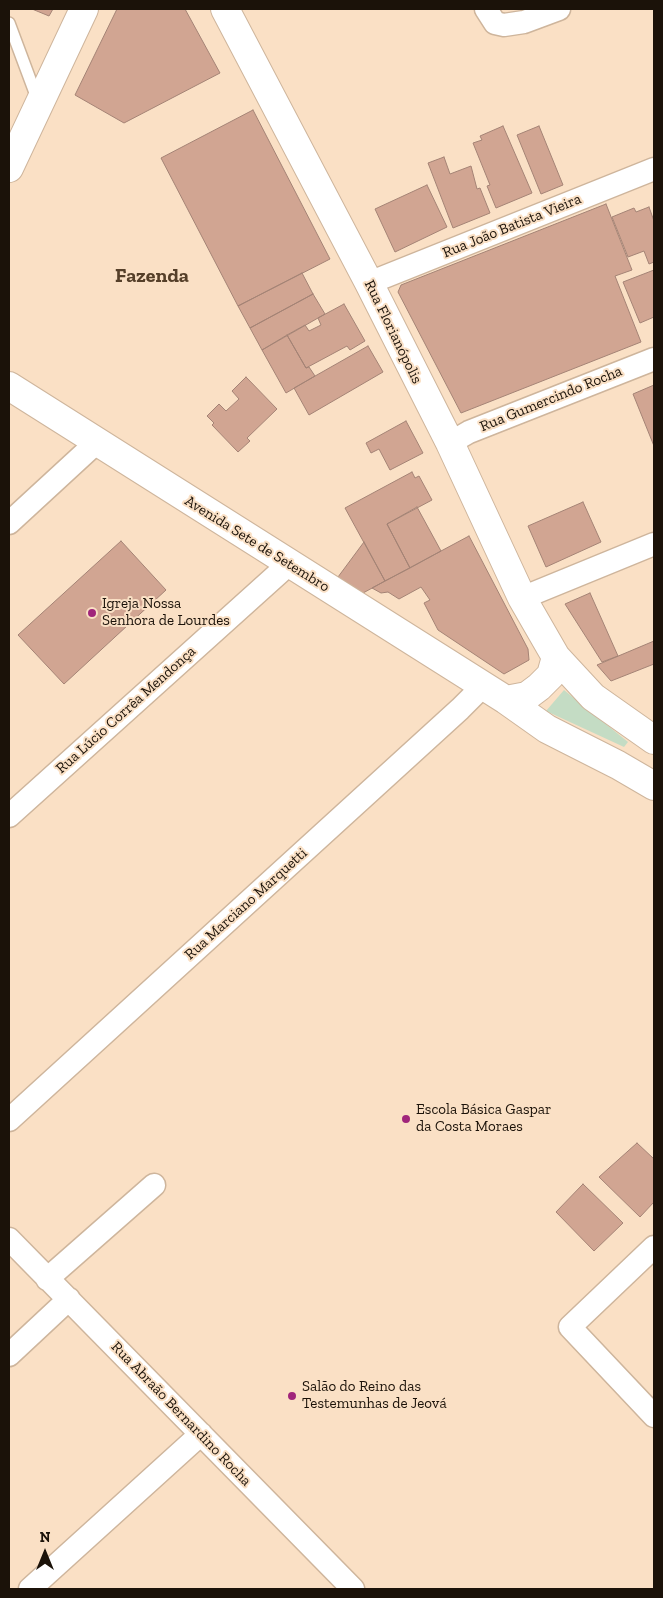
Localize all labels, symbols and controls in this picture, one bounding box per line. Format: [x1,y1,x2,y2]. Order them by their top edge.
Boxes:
street label: Rua João Batista Vieira [440,190,584,262]
district label: Fazenda [115,264,189,288]
street label: Rua Florianópolis [360,277,426,387]
street label: Rua Gumercindo Rocha [477,362,625,436]
street label: Avenida Sete de Setembro [181,492,333,596]
place label: Igreja Nossa Senhora de Lourdes [102,595,230,630]
marker: Igreja Nossa Senhora de Lourdes [86,607,98,619]
street label: Rua Lúcio Corrêa Mendonça [52,642,200,778]
street label: Rua Marciano Marquetti [181,844,311,964]
place label: Escola Básica Gaspar da Costa Moraes [416,1101,551,1136]
marker: Escola Básica Gaspar da Costa Moraes [400,1113,412,1125]
street label: Rua Abraão Bernardino Rocha [107,1338,255,1490]
place label: Salão do Reino das Testemunhas de Jeová [302,1378,447,1413]
marker: Salão do Reino das Testemunhas de Jeová [286,1390,298,1402]
north arrow [20,1528,70,1578]
text: N [40,1529,50,1546]

